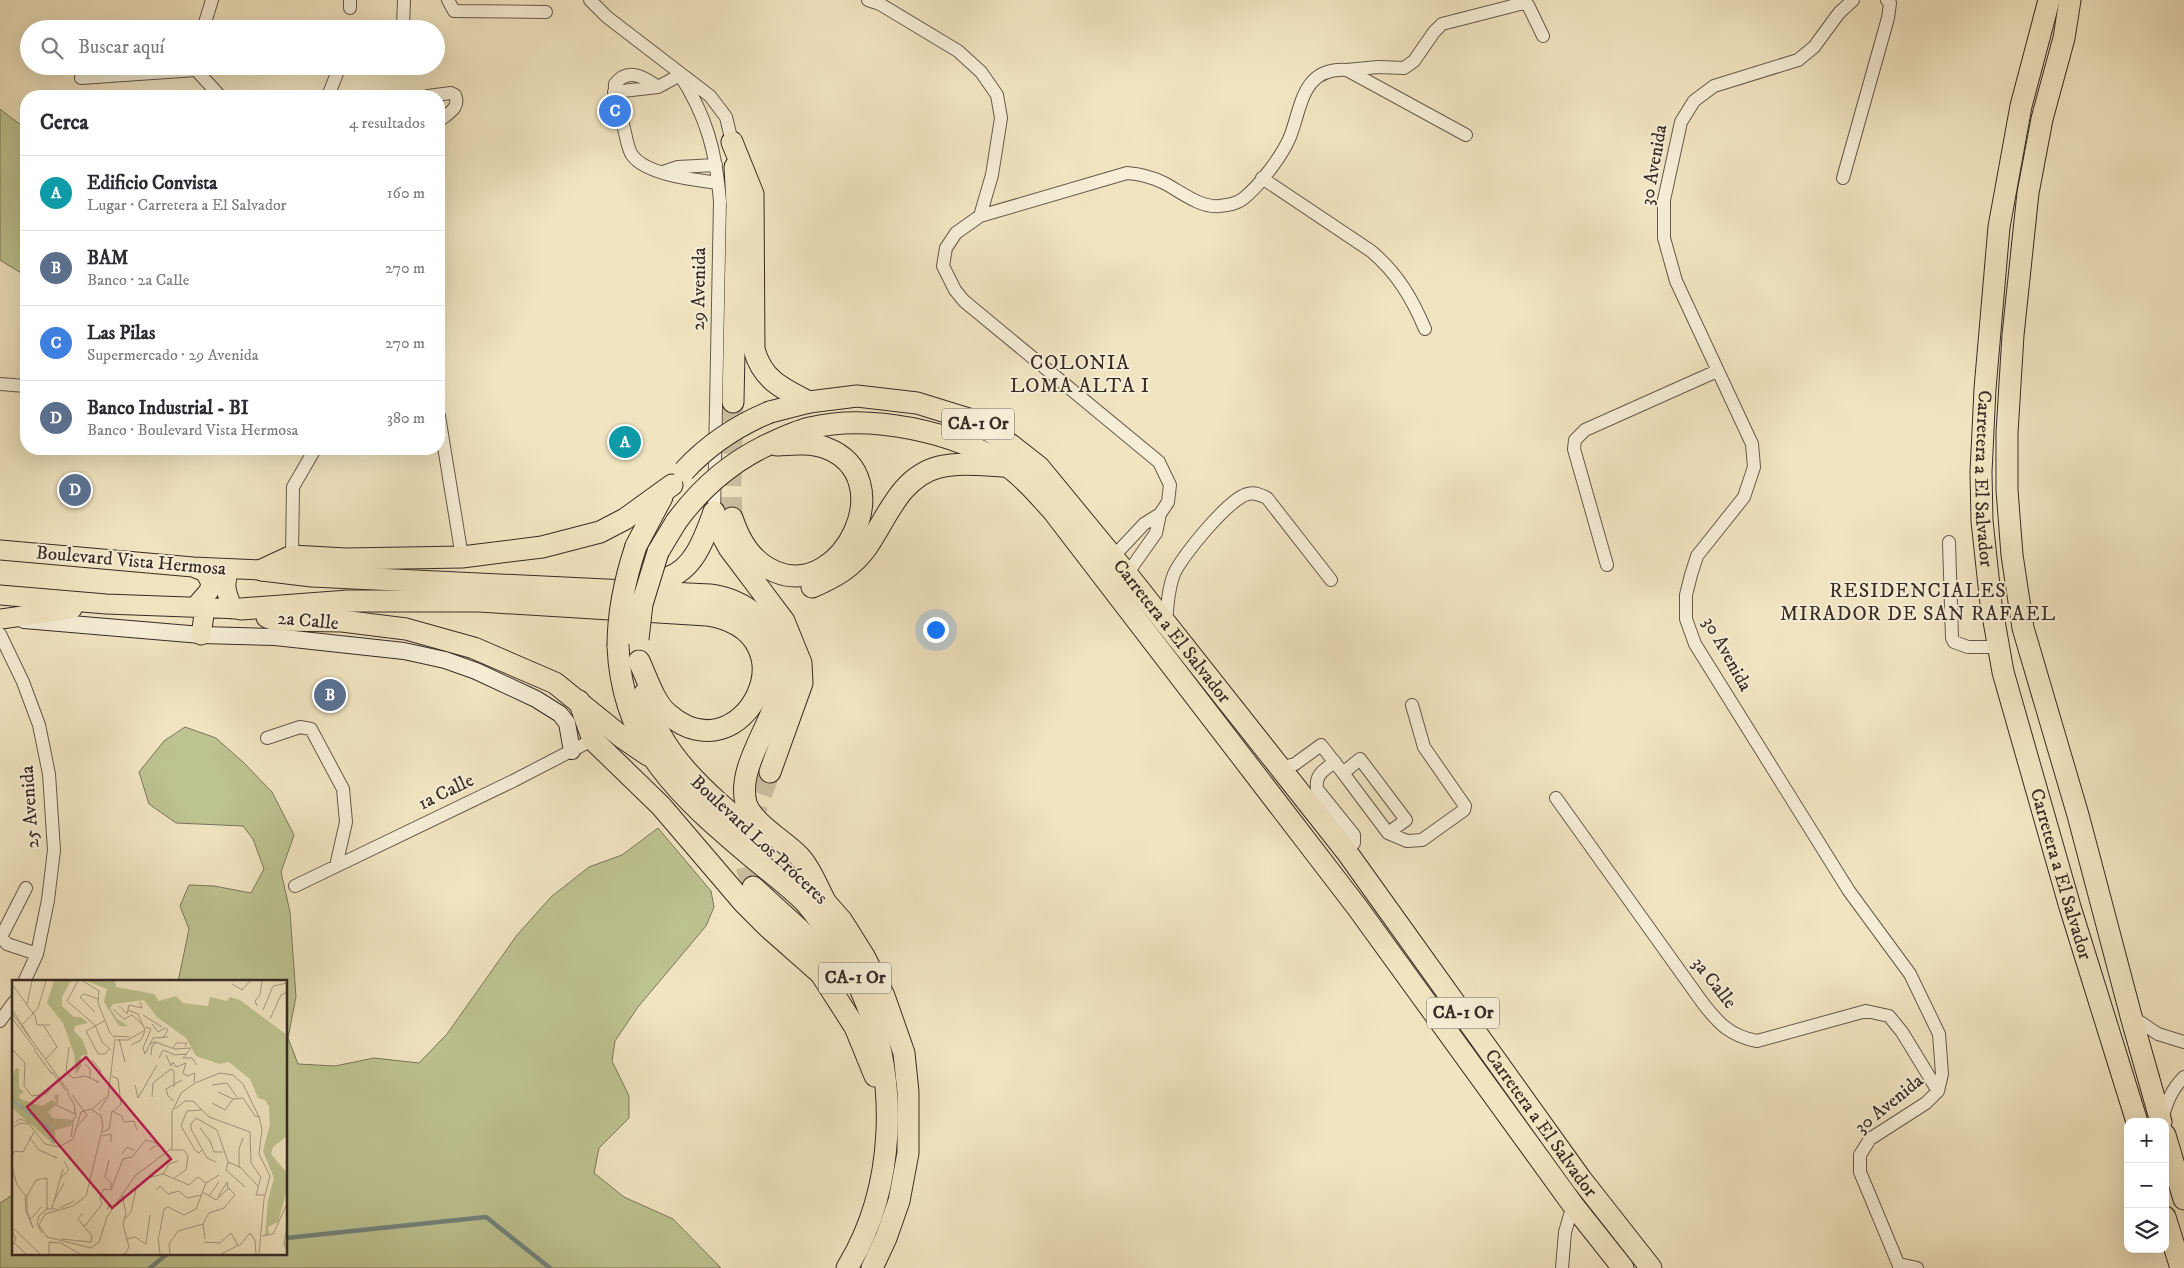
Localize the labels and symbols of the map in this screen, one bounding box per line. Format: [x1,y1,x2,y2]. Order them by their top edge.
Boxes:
pin: C [599,92,631,130]
street label: 30 Avenida [1636,123,1672,207]
street label: 29 Avenida [687,247,711,331]
district label: COLONIA LOMA ALTA I [1010,351,1150,399]
street label: Carretera a El Salvador [1969,390,1998,568]
road number: CA-1 Or [942,408,1014,439]
pin: A [609,423,641,461]
pin: D [59,471,91,509]
street label: Boulevard Vista Hermosa [35,541,227,581]
street label: Carretera a El Salvador [1108,555,1236,708]
district label: RESIDENCIALES MIRADOR DE SAN RAFAEL [1780,579,2056,627]
street label: 2a Calle [276,607,340,635]
street label: 30 Avenida [1697,613,1757,695]
your location [923,617,949,643]
pin: B [314,676,346,714]
street label: 25 Avenida [16,765,44,849]
street label: 1a Calle [414,769,478,815]
street label: Boulevard Los Próceres [686,771,832,909]
street label: Carretera a El Salvador [2025,786,2097,962]
street label: 3a Calle [1687,953,1741,1013]
road number: CA-1 Or [819,962,891,994]
inset map [12,980,288,1256]
road number: CA-1 Or [1427,998,1499,1028]
street label: Carretera a El Salvador [1480,1044,1602,1202]
street label: 30 Avenida [1850,1069,1928,1139]

